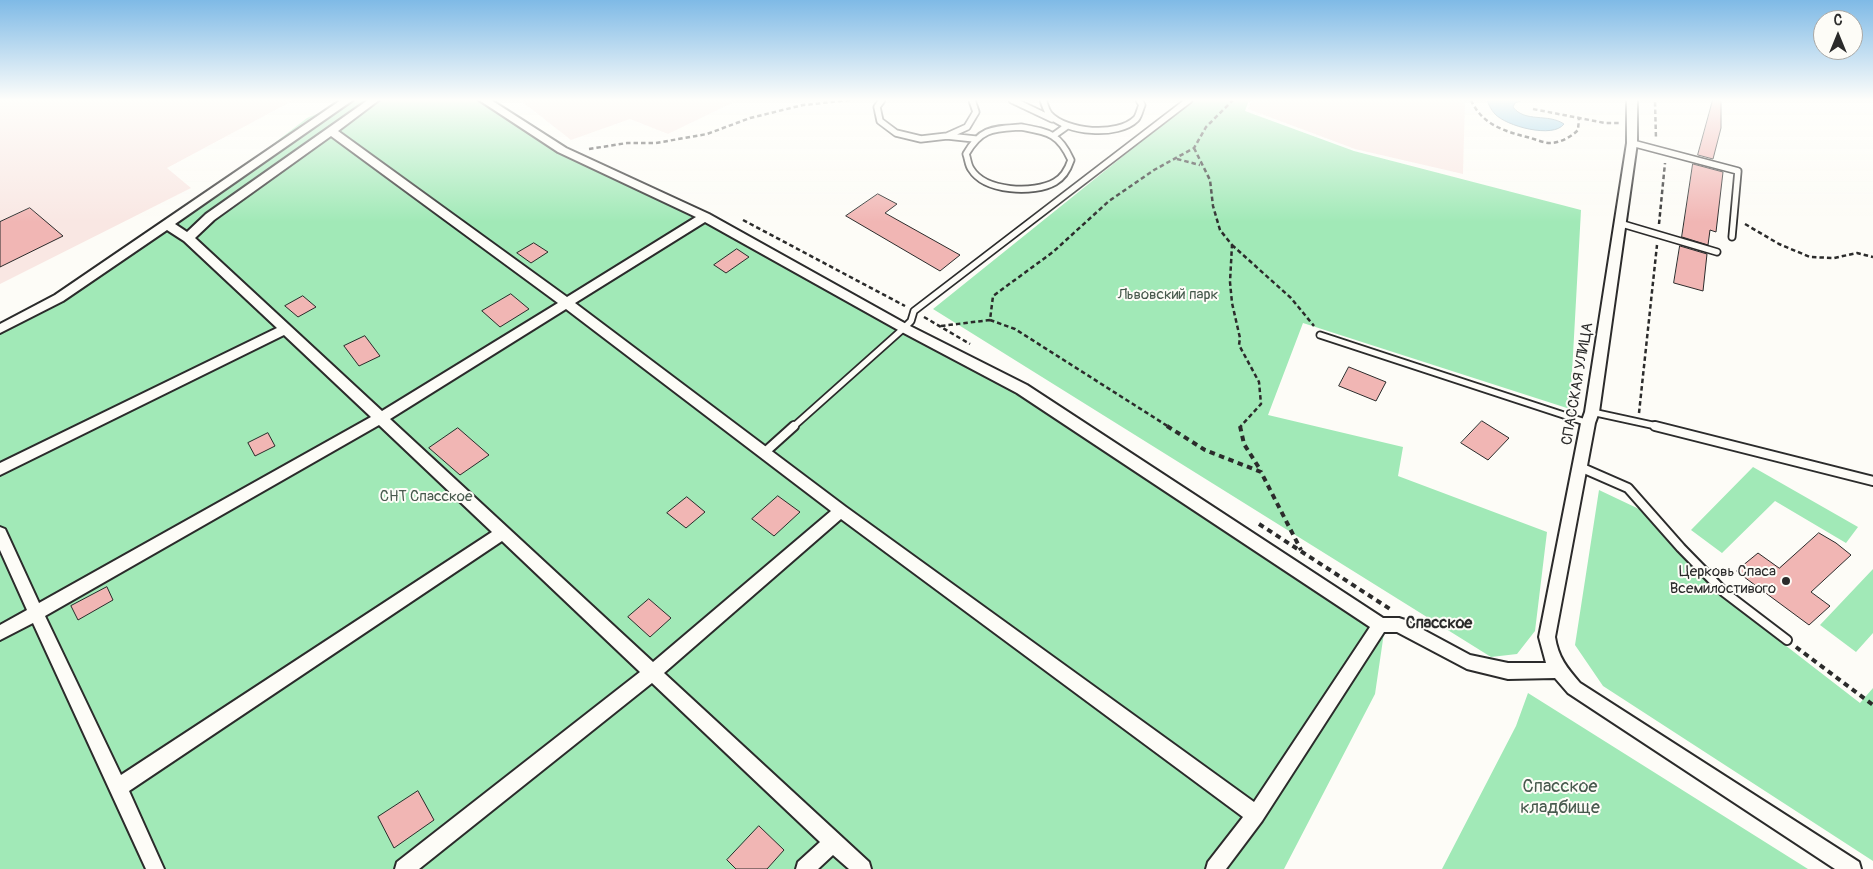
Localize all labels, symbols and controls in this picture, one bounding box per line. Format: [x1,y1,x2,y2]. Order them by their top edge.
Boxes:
north arrow [1813,10,1863,60]
text: С [1834,12,1842,29]
park label: Львовский парк [1118,286,1218,304]
street label: СПАССКАЯ УЛИЦА [1558,321,1598,447]
park label: СНТ Спасское [380,488,472,506]
place label: Церковь Спаса Всемилостивого [1670,563,1776,598]
marker: Церковь Спаса Всемилостивого [1780,575,1792,587]
district label: Спасское [1406,614,1472,634]
park label: Спасское кладбище [1520,776,1600,819]

